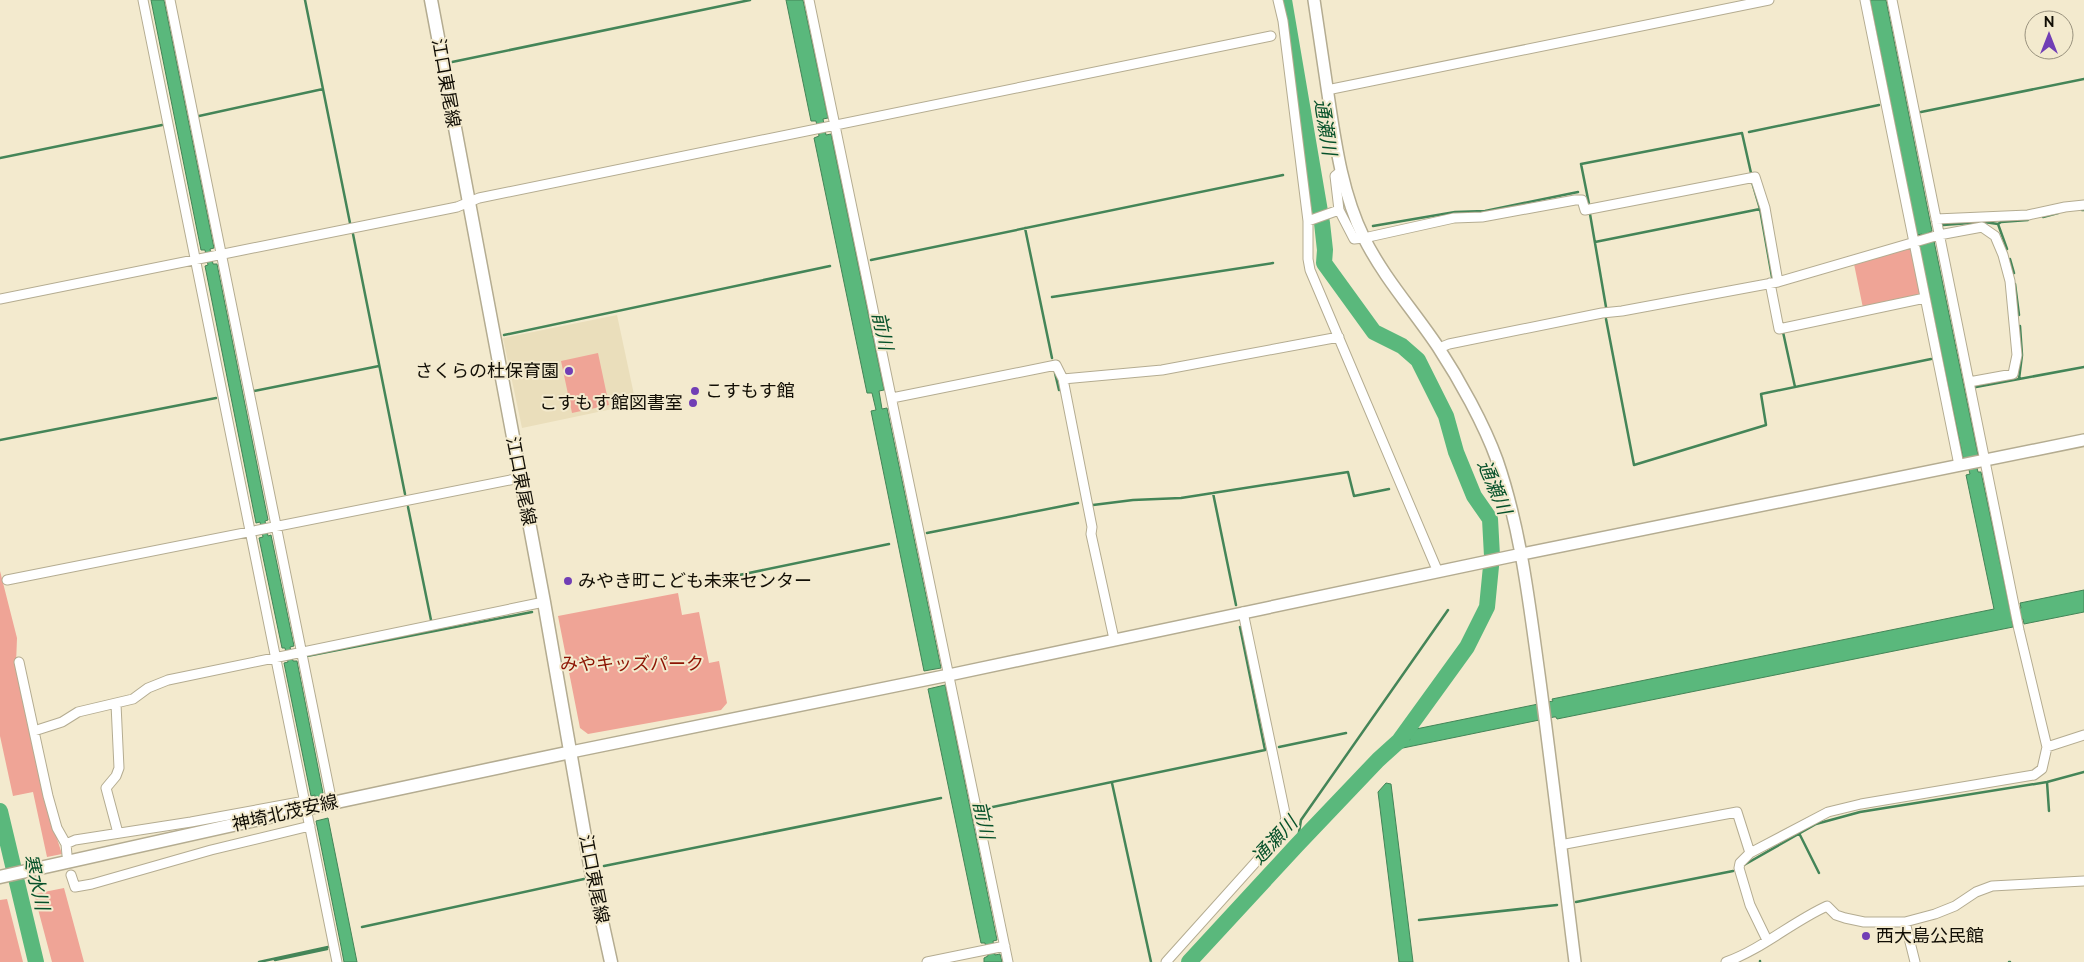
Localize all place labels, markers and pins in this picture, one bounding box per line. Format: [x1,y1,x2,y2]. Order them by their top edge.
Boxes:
place label: さくらの杜保育園 [415,360,559,381]
marker: さくらの杜保育園 [563,365,575,377]
place label: こすもす館 [705,380,795,401]
marker: こすもす館 [689,385,701,397]
place label: こすもす館図書室 [539,392,683,413]
marker: こすもす館図書室 [687,397,699,409]
place label: みやき町こども未来センター [578,570,812,591]
marker: みやき町こども未来センター [562,575,574,587]
place label: 西大島公民館 [1876,925,1984,946]
marker: 西大島公民館 [1860,930,1872,942]

